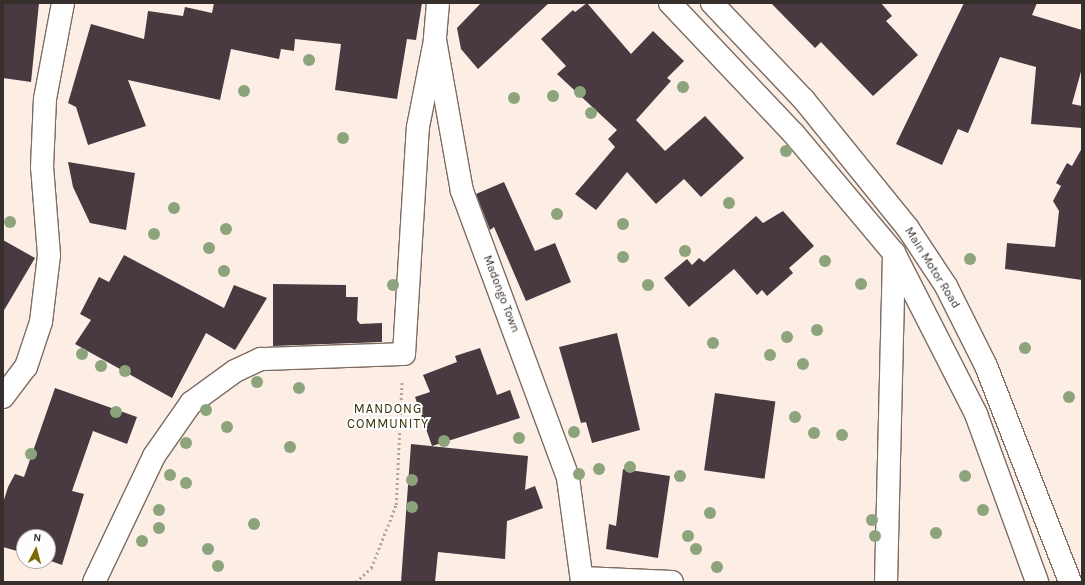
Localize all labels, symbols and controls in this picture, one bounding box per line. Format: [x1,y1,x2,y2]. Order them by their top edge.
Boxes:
street label: Main Motor Road [901,225,963,311]
street label: Madongo Town [480,253,522,335]
district label: MANDONG COMMUNITY [347,402,429,433]
north arrow [16,529,56,569]
text: N [33,531,42,544]

